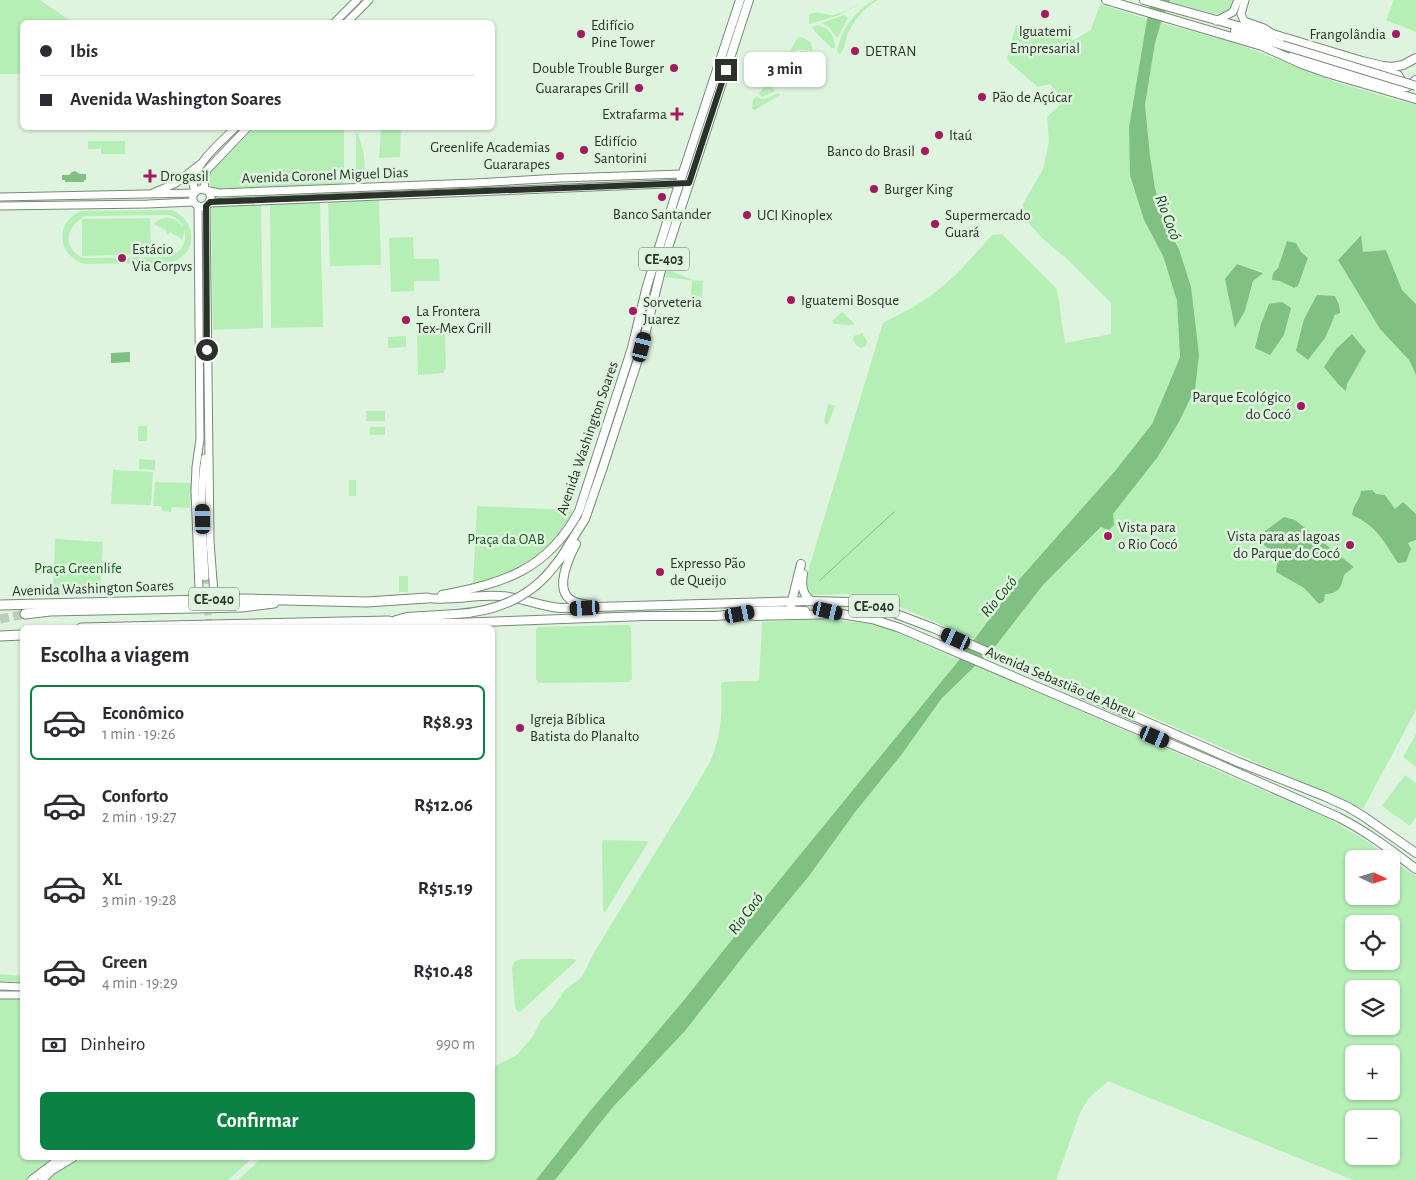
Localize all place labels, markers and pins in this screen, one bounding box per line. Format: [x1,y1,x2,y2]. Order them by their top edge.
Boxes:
marker: Iguatemi Empresarial [1039,8,1051,20]
place label: Edifício Pine Tower [591,18,655,50]
place label: Iguatemi Empresarial [1010,24,1080,56]
place label: Frangolândia [1310,27,1386,42]
marker: Edifício Pine Tower [575,28,587,40]
marker: Frangolândia [1390,28,1402,40]
place label: DETRAN [865,44,917,59]
marker: DETRAN [849,45,861,57]
place label: Double Trouble Burger [532,61,664,76]
marker: Double Trouble Burger [668,62,680,74]
place label: Guararapes Grill [536,81,629,96]
marker: Guararapes Grill [633,82,645,94]
place label: Pão de Açúcar [992,90,1073,105]
marker: Pão de Açúcar [976,91,988,103]
place label: Extrafarma [602,107,667,122]
marker: Extrafarma [671,108,683,120]
place label: Itaú [949,128,973,143]
marker: Itaú [933,129,945,141]
place label: Edifício Santorini [594,134,647,166]
place label: Greenlife Academias Guararapes [430,140,550,172]
marker: Edifício Santorini [578,144,590,156]
place label: Banco do Brasil [827,144,915,159]
marker: Banco do Brasil [919,145,931,157]
marker: Greenlife Academias Guararapes [554,150,566,162]
place label: Drogasil [160,169,209,184]
marker: Drogasil [144,170,156,182]
place label: Burger King [884,182,954,197]
marker: Burger King [868,183,880,195]
marker: Banco Santander [656,191,668,203]
place label: Banco Santander [613,207,711,222]
place label: UCI Kinoplex [757,208,833,223]
place label: Supermercado Guará [945,208,1031,240]
marker: UCI Kinoplex [741,209,753,221]
marker: Supermercado Guará [929,218,941,230]
place label: Estácio Via Corpvs [132,242,192,274]
marker: Estácio Via Corpvs [116,252,128,264]
place label: Iguatemi Bosque [801,293,899,308]
marker: Iguatemi Bosque [785,294,797,306]
place label: Sorveteria Juarez [643,295,702,327]
place label: La Frontera Tex-Mex Grill [416,304,492,336]
marker: Sorveteria Juarez [627,305,639,317]
marker: La Frontera Tex-Mex Grill [400,314,412,326]
place label: Parque Ecológico do Cocó [1192,390,1291,422]
marker: Parque Ecológico do Cocó [1295,400,1307,412]
place label: Vista para o Rio Cocó [1118,520,1178,552]
place label: Vista para as lagoas do Parque do Cocó [1227,529,1340,561]
marker: Vista para o Rio Cocó [1102,530,1114,542]
marker: Vista para as lagoas do Parque do Cocó [1344,539,1356,551]
place label: Expresso Pão de Queijo [670,556,746,588]
marker: Expresso Pão de Queijo [654,566,666,578]
place label: Igreja Bíblica Batista do Planalto [530,712,639,744]
marker: Igreja Bíblica Batista do Planalto [514,722,526,734]

